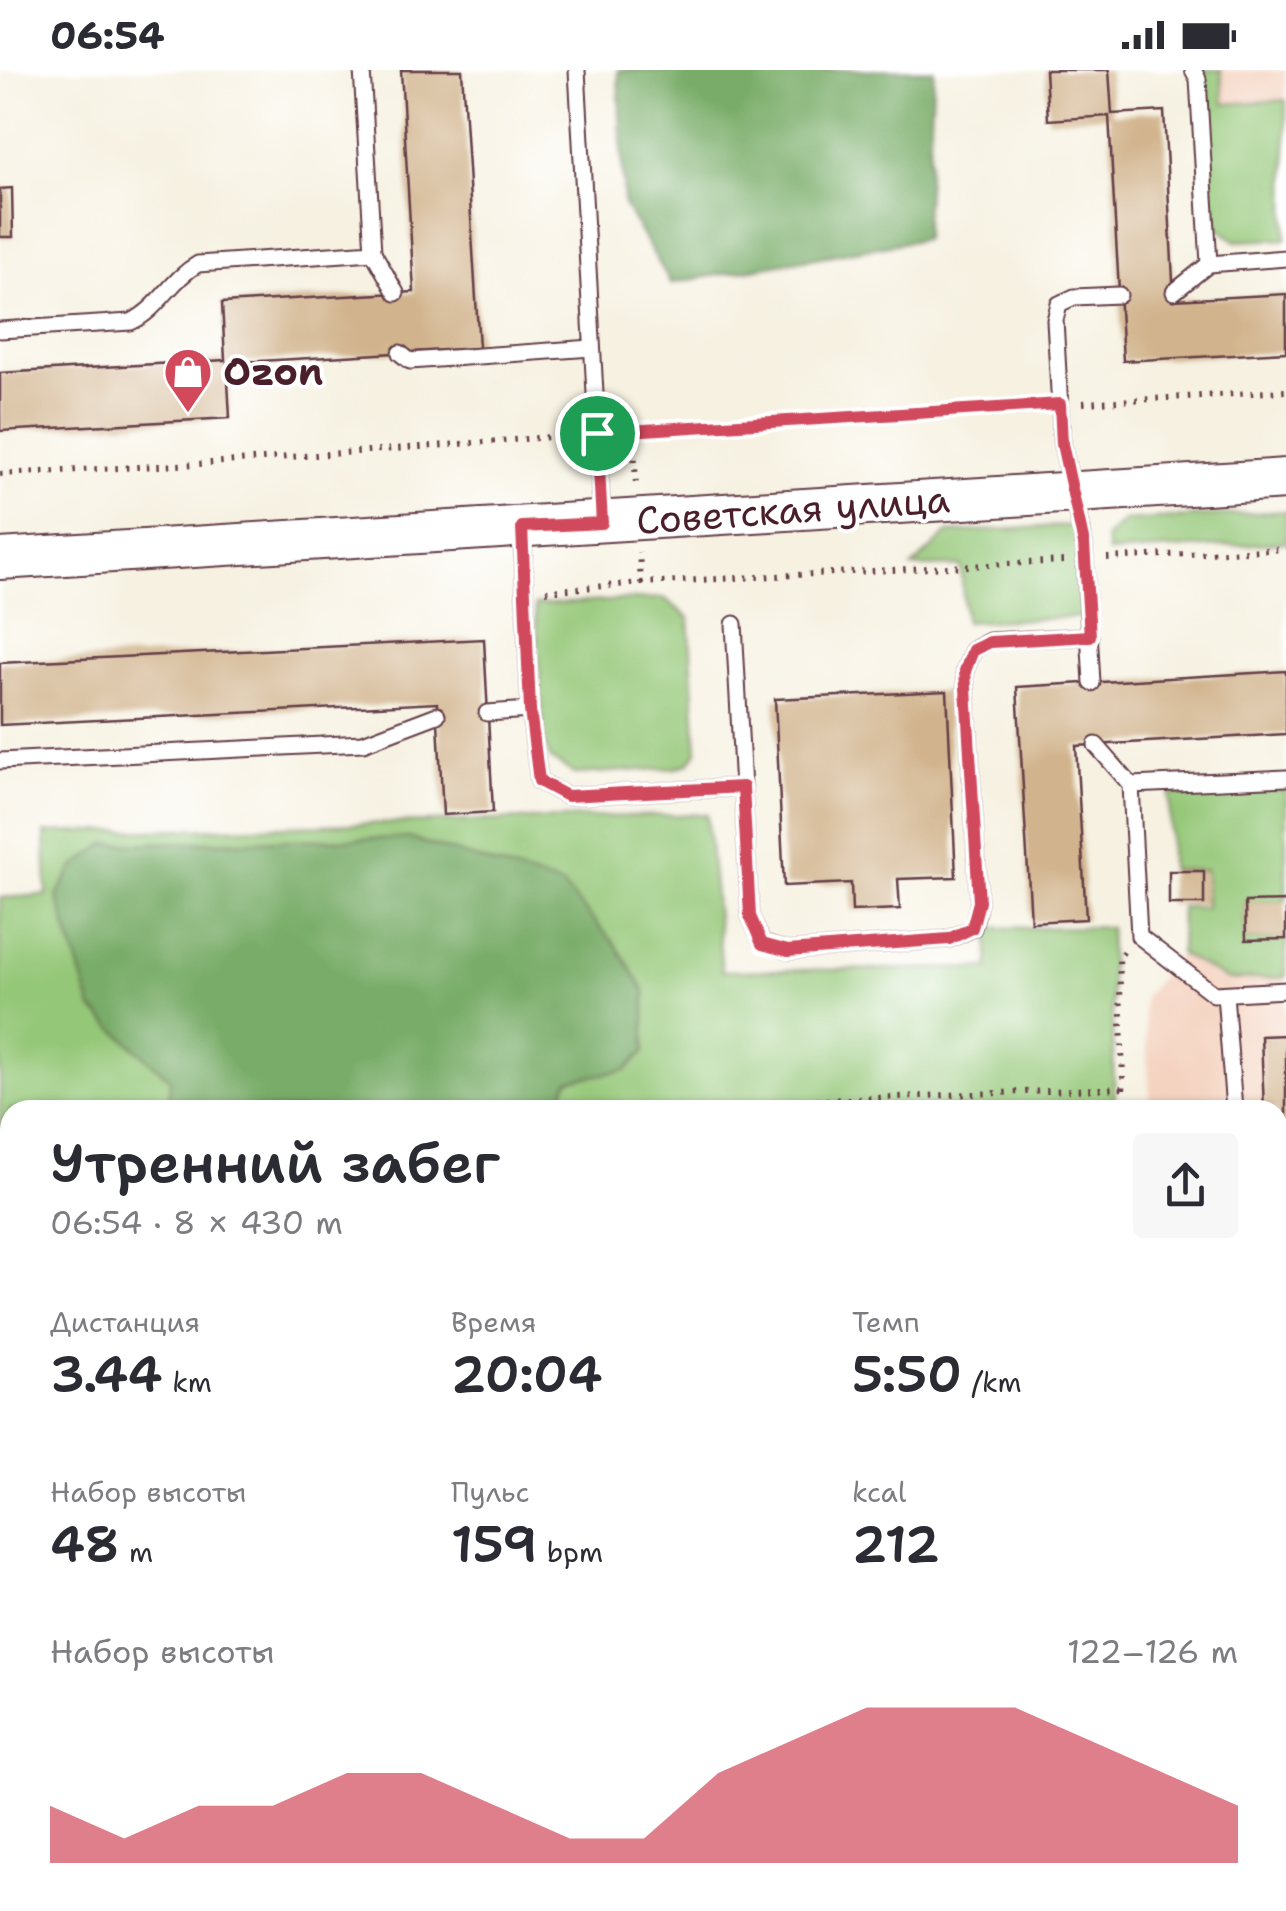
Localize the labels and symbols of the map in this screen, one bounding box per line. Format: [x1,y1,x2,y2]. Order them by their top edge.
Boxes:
shop icon: Ozon [162,346,214,414]
place label: Ozon [223,346,323,397]
pin [555,391,640,476]
street label: Советская улица [634,473,952,546]

